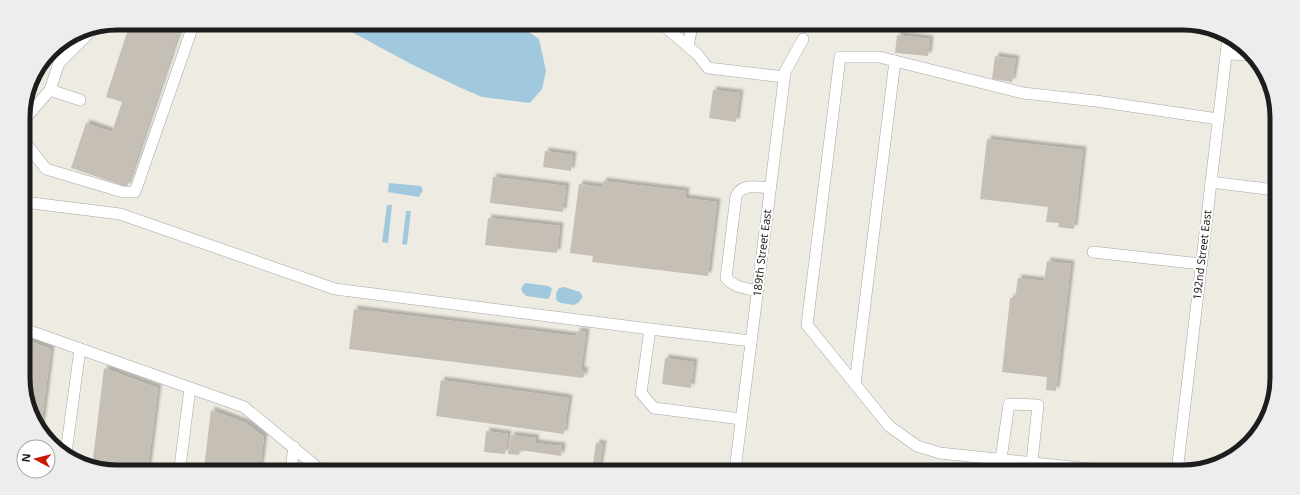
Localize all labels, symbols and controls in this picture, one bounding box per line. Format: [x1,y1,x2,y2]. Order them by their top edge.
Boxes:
street label: 189th Street East [749,209,774,297]
street label: 192nd Street East [1189,209,1214,301]
north arrow [16,439,56,479]
text: N [18,452,34,463]

